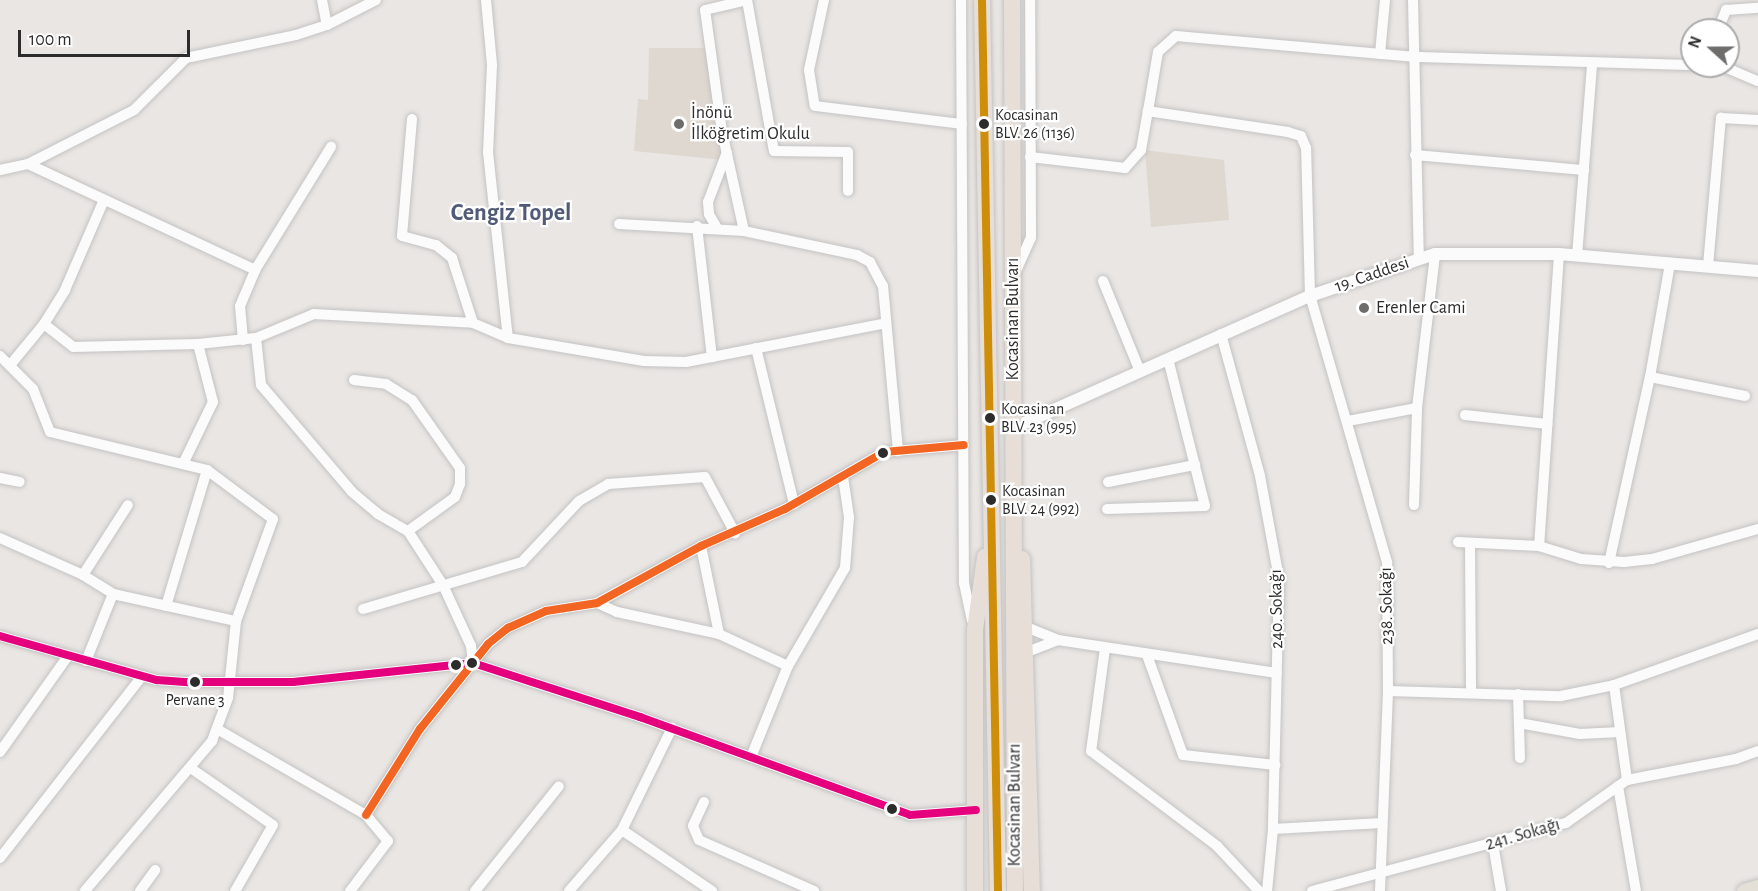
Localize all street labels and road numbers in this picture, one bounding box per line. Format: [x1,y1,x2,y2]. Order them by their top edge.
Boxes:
street label: 19. Caddesi [1332,252,1412,298]
street label: Kocasinan Bulvarı [1002,258,1024,380]
street label: 238. Sokağı [1376,567,1398,645]
street label: 240. Sokağı [1266,569,1288,649]
street label: Kocasinan Bulvarı [1004,744,1026,866]
street label: 241. Sokağı [1483,814,1563,856]

